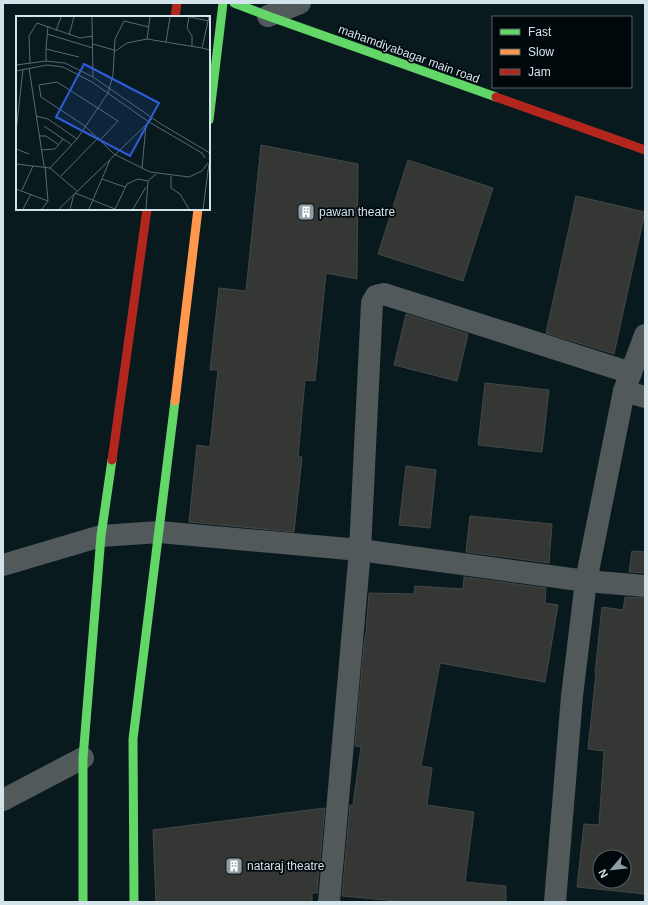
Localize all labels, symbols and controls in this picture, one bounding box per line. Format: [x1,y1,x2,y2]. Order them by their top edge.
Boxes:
inset map [16,16,210,210]
legend [492,16,632,88]
street label: mahamdiyabagar main road [336,22,482,86]
text: Fast [528,25,552,39]
text: Slow [528,45,554,59]
text: Jam [528,65,551,79]
building icon: pawan theatre [296,202,316,222]
place label: pawan theatre [319,205,395,219]
north arrow [592,849,632,889]
building icon: nataraj theatre [224,856,244,876]
place label: nataraj theatre [247,859,325,873]
text: N [596,867,610,880]

